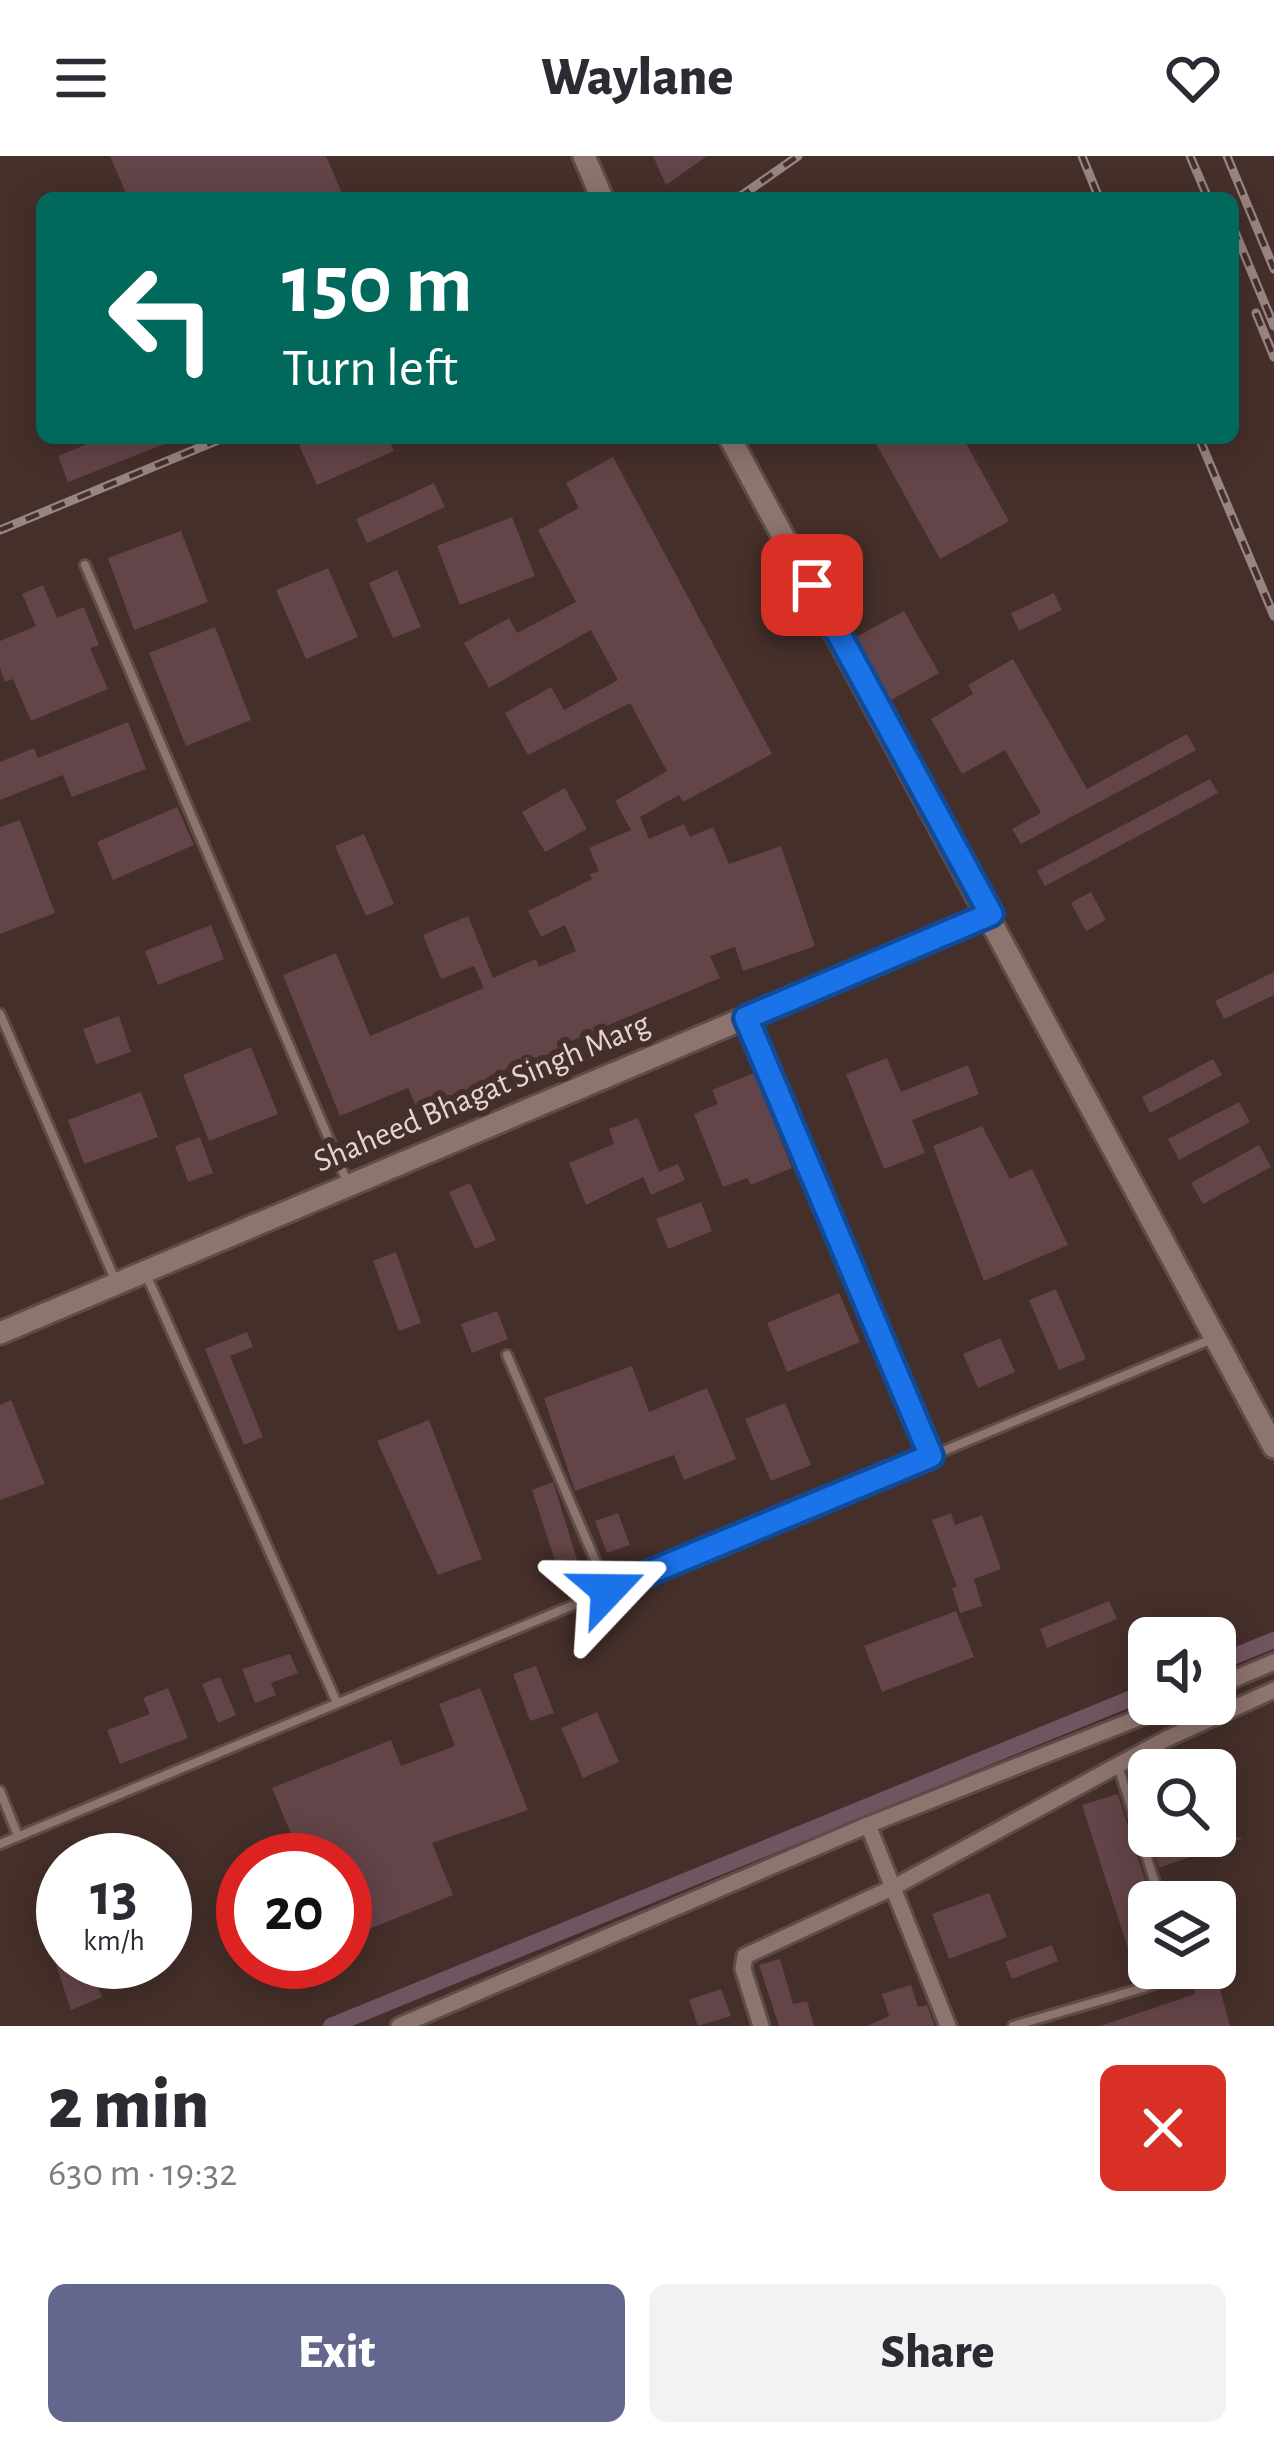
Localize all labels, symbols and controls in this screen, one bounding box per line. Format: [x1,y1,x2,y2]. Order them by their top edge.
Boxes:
icon: menu [48,45,114,111]
icon: heart [1160,45,1226,111]
text: Waylane [541,51,733,105]
icon: left [84,240,240,396]
text: 150 m [282,244,473,328]
text: Turn left [282,342,458,396]
pin [761,534,863,636]
icon: arrive [779,552,845,618]
street label: Shaheed Bhagat Singh Marg [309,1007,655,1179]
position arrow [545,1527,671,1653]
map controls [1128,1617,1236,1989]
button: sound [1128,1617,1236,1725]
button: search [1128,1749,1236,1857]
speed limit sign: 20 [216,1833,372,1989]
text: 13 [90,1866,138,1926]
button: layers [1128,1881,1236,1989]
text: km/h [83,1926,145,1956]
button: close [1100,2065,1226,2191]
text: 2 min [48,2069,209,2141]
text: 630 m · 19:32 [48,2154,237,2193]
button: Exit [48,2284,625,2422]
button: Share [649,2284,1226,2422]

